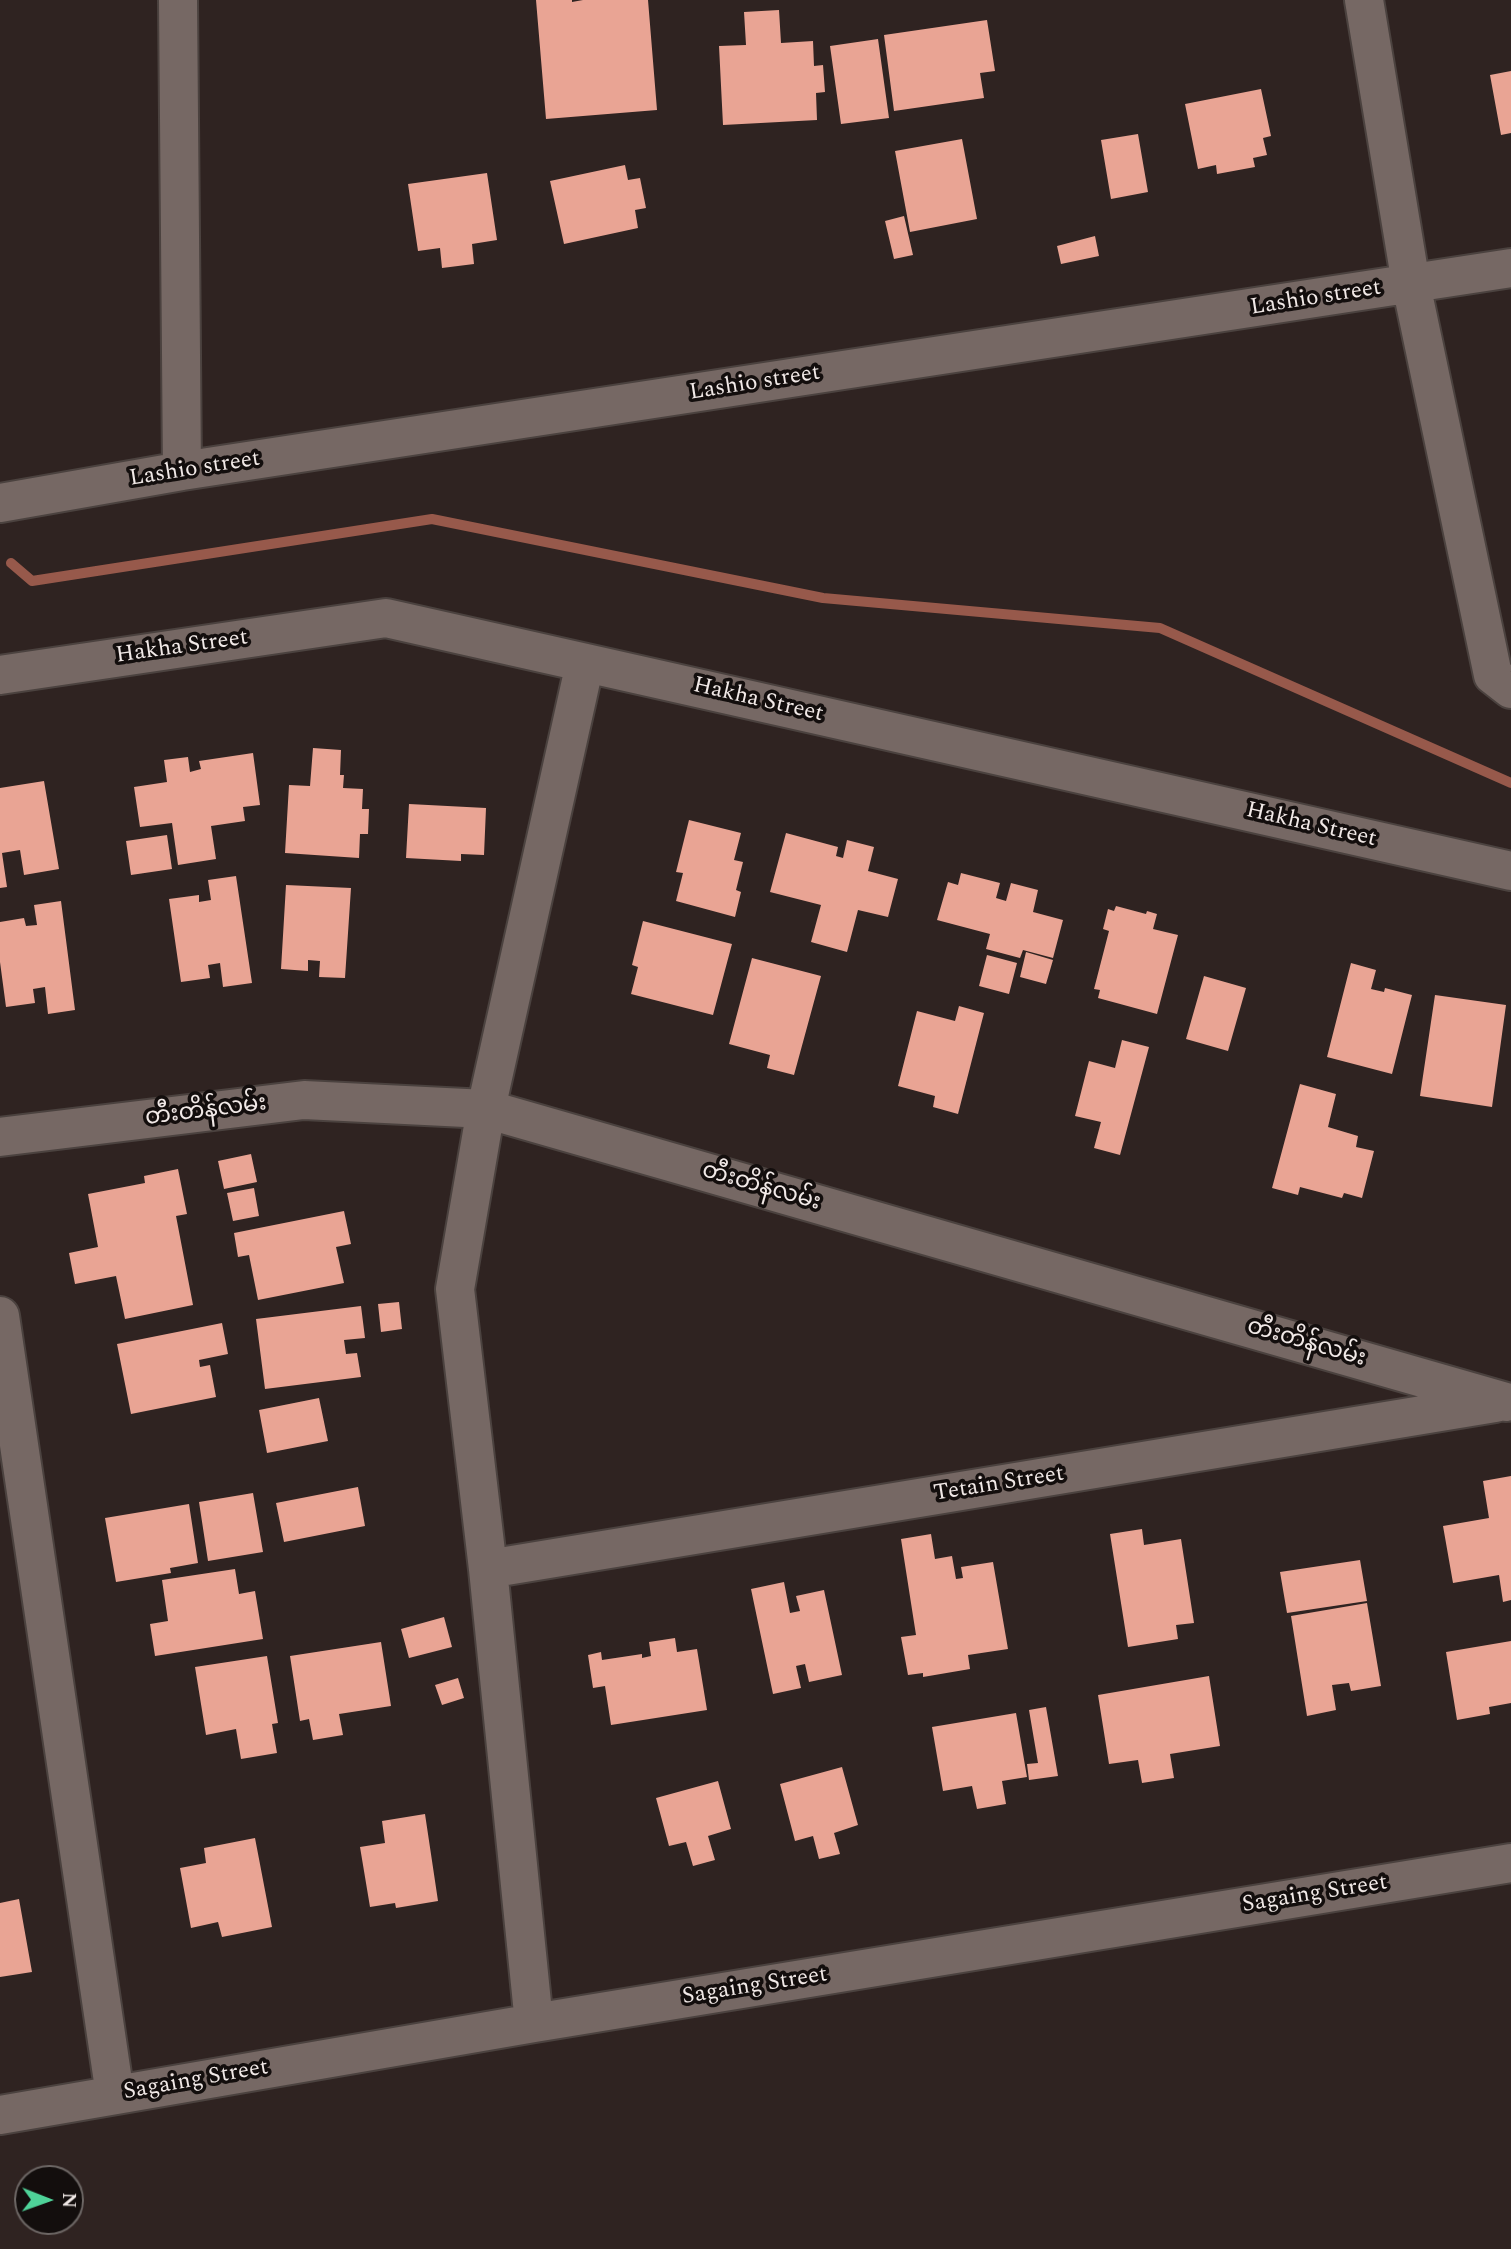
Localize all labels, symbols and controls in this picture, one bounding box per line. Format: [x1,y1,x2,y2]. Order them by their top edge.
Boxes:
street label: Lashio street [1249,275,1383,323]
street label: Lashio street [688,360,822,408]
street label: Lashio street [128,446,262,494]
street label: Hakha Street [114,625,250,671]
street label: Hakha Street [690,673,826,729]
street label: Hakha Street [1243,798,1379,854]
street label: တီးတိန်လမ်း [144,1091,268,1133]
street label: တီးတိန်လမ်း [698,1158,824,1218]
street label: တီးတိန်လမ်း [1243,1314,1369,1374]
street label: Tetain Street [932,1461,1066,1509]
street label: Sagaing Street [1240,1870,1390,1920]
street label: Sagaing Street [680,1962,830,2012]
street label: Sagaing Street [121,2055,271,2107]
north arrow [14,2165,84,2235]
text: N [54,2192,83,2208]

